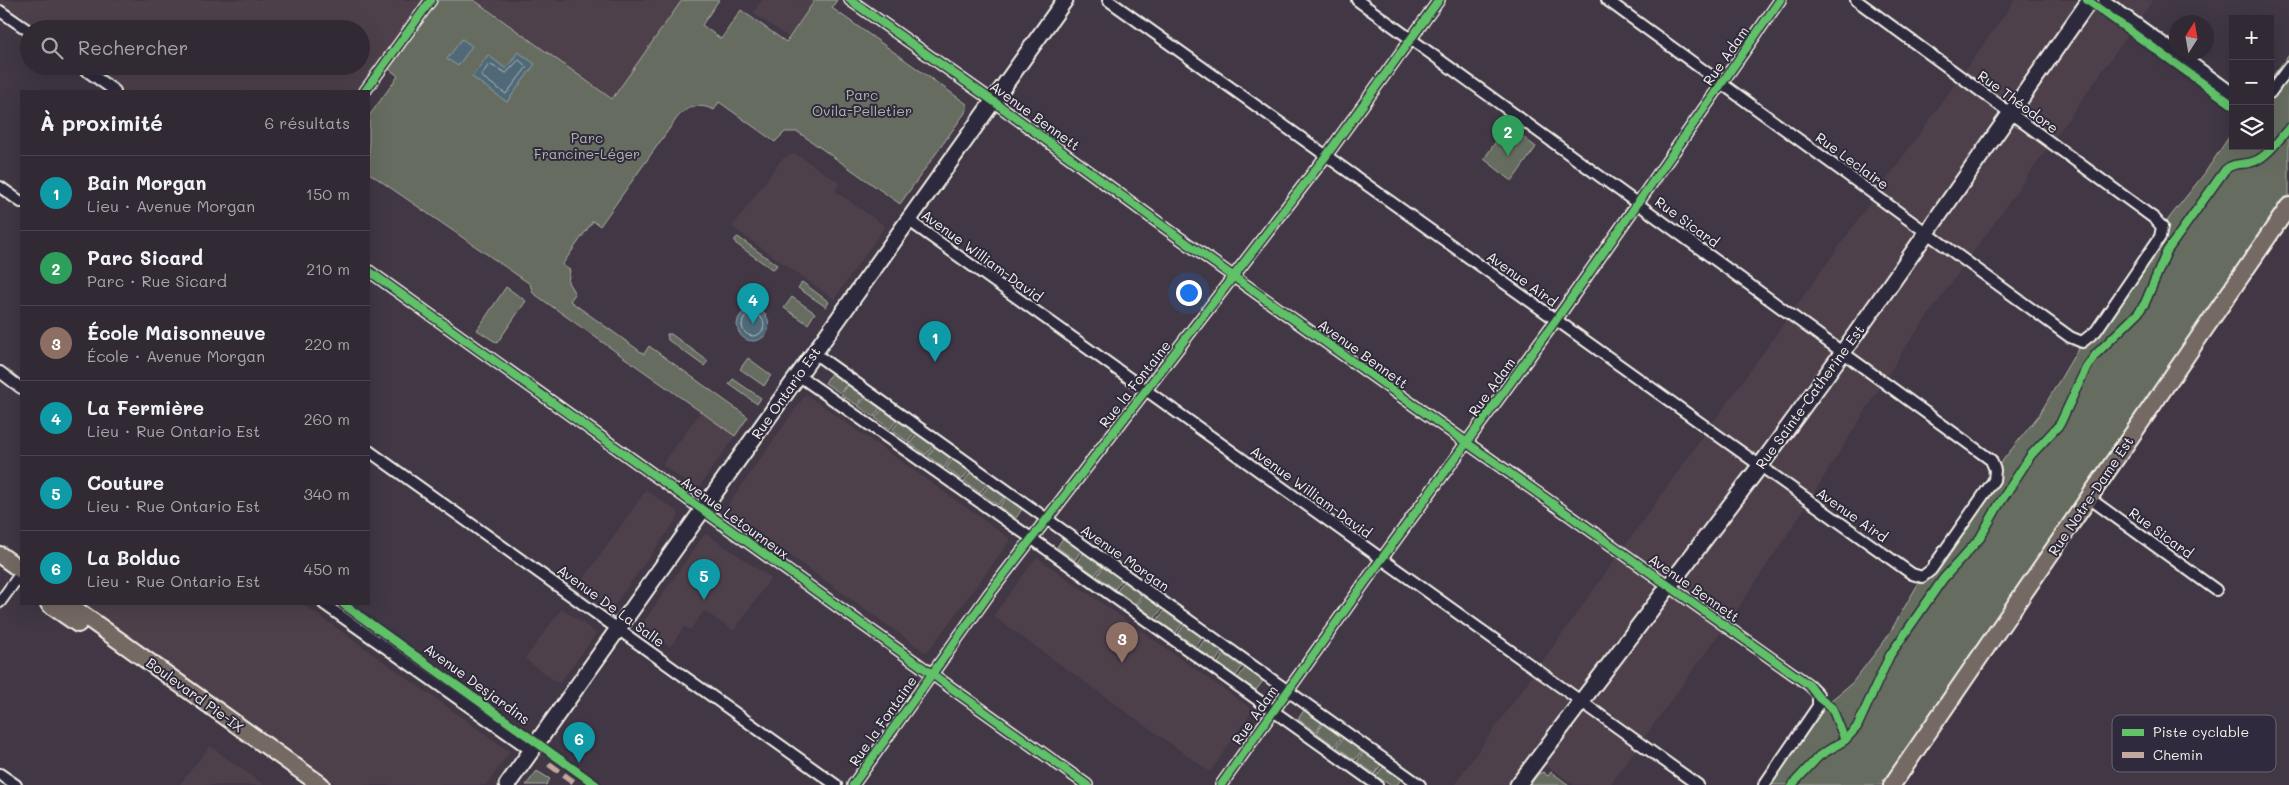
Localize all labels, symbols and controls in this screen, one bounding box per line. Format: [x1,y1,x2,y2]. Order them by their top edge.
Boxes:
north arrow [2169,15,2214,60]
map controls [2229,15,2274,150]
button: + [2229,15,2274,60]
search box [20,20,370,75]
street label: Rue Adam [1698,22,1753,89]
icon: search [38,34,66,62]
text: Rechercher [78,35,188,60]
button: − [2229,60,2274,105]
street label: Rue Théodore [1974,66,2062,137]
street label: Avenue Bennett [987,77,1084,155]
park label: Parc Ovila-Pelletier [812,85,912,120]
button: layers [2229,105,2274,150]
text: À proximité [40,109,163,136]
text: 6 résultats [265,112,350,133]
pin: 2 [1492,115,1524,156]
park label: Parc Francine-Léger [534,128,640,163]
street label: Rue Leclaire [1812,128,1893,194]
text: Bain Morgan [87,170,206,195]
text: 1 [52,183,60,204]
text: 150 m [306,183,350,204]
street label: Rue Sicard [1651,192,1723,251]
text: Lieu · Avenue Morgan [87,195,255,216]
street label: Avenue William-David [918,205,1047,306]
text: Parc Sicard [87,245,203,270]
street label: Avenue Aird [1483,247,1561,311]
text: 2 [52,258,60,279]
text: 210 m [306,258,350,279]
text: Parc · Rue Sicard [87,270,227,291]
your location [1176,280,1202,306]
pin: 4 [737,283,769,324]
street label: Avenue Bennett [1315,315,1412,393]
text: École Maisonneuve [87,320,266,345]
pin: 1 [919,321,951,362]
street label: Rue Sainte-Catherine Est [1751,321,1868,473]
text: 3 [51,333,61,354]
text: 220 m [304,333,350,354]
street label: Rue la Fontaine [1094,336,1175,431]
street label: Rue Ontario Est [747,343,825,443]
text: École · Avenue Morgan [87,345,265,366]
street label: Rue Adam [1464,354,1519,420]
text: La Fermière [87,395,204,420]
text: 4 [51,408,61,429]
text: 260 m [304,408,350,429]
text: Lieu · Rue Ontario Est [87,420,260,441]
street label: Rue Notre-Dame Est [2044,432,2138,559]
street label: Avenue William-David [1247,441,1376,542]
text: Couture [87,470,164,495]
street label: Avenue Letourneux [677,472,793,563]
text: 5 [51,483,61,504]
text: 340 m [303,483,350,504]
street label: Avenue Aird [1813,483,1892,546]
text: Lieu · Rue Ontario Est [87,495,260,516]
street label: Rue Sicard [2125,503,2197,562]
street label: Avenue Morgan [1077,520,1173,595]
text: La Bolduc [87,545,180,570]
street label: Avenue Bennett [1645,549,1743,626]
text: 6 [51,558,61,579]
text: 450 m [304,558,350,579]
pin: 5 [688,559,720,600]
street label: Avenue De La Salle [554,560,669,651]
text: Lieu · Rue Ontario Est [87,570,260,591]
pin: 3 [1106,622,1138,663]
street label: Avenue Desjardins [421,639,534,728]
street label: Boulevard Pie-IX [143,653,248,736]
street label: Rue la Fontaine [844,672,921,770]
street label: Rue Adam [1227,681,1282,748]
legend [2112,715,2276,772]
pin: 6 [563,722,595,763]
text: Piste cyclable [2153,722,2249,741]
text: Chemin [2153,745,2203,764]

